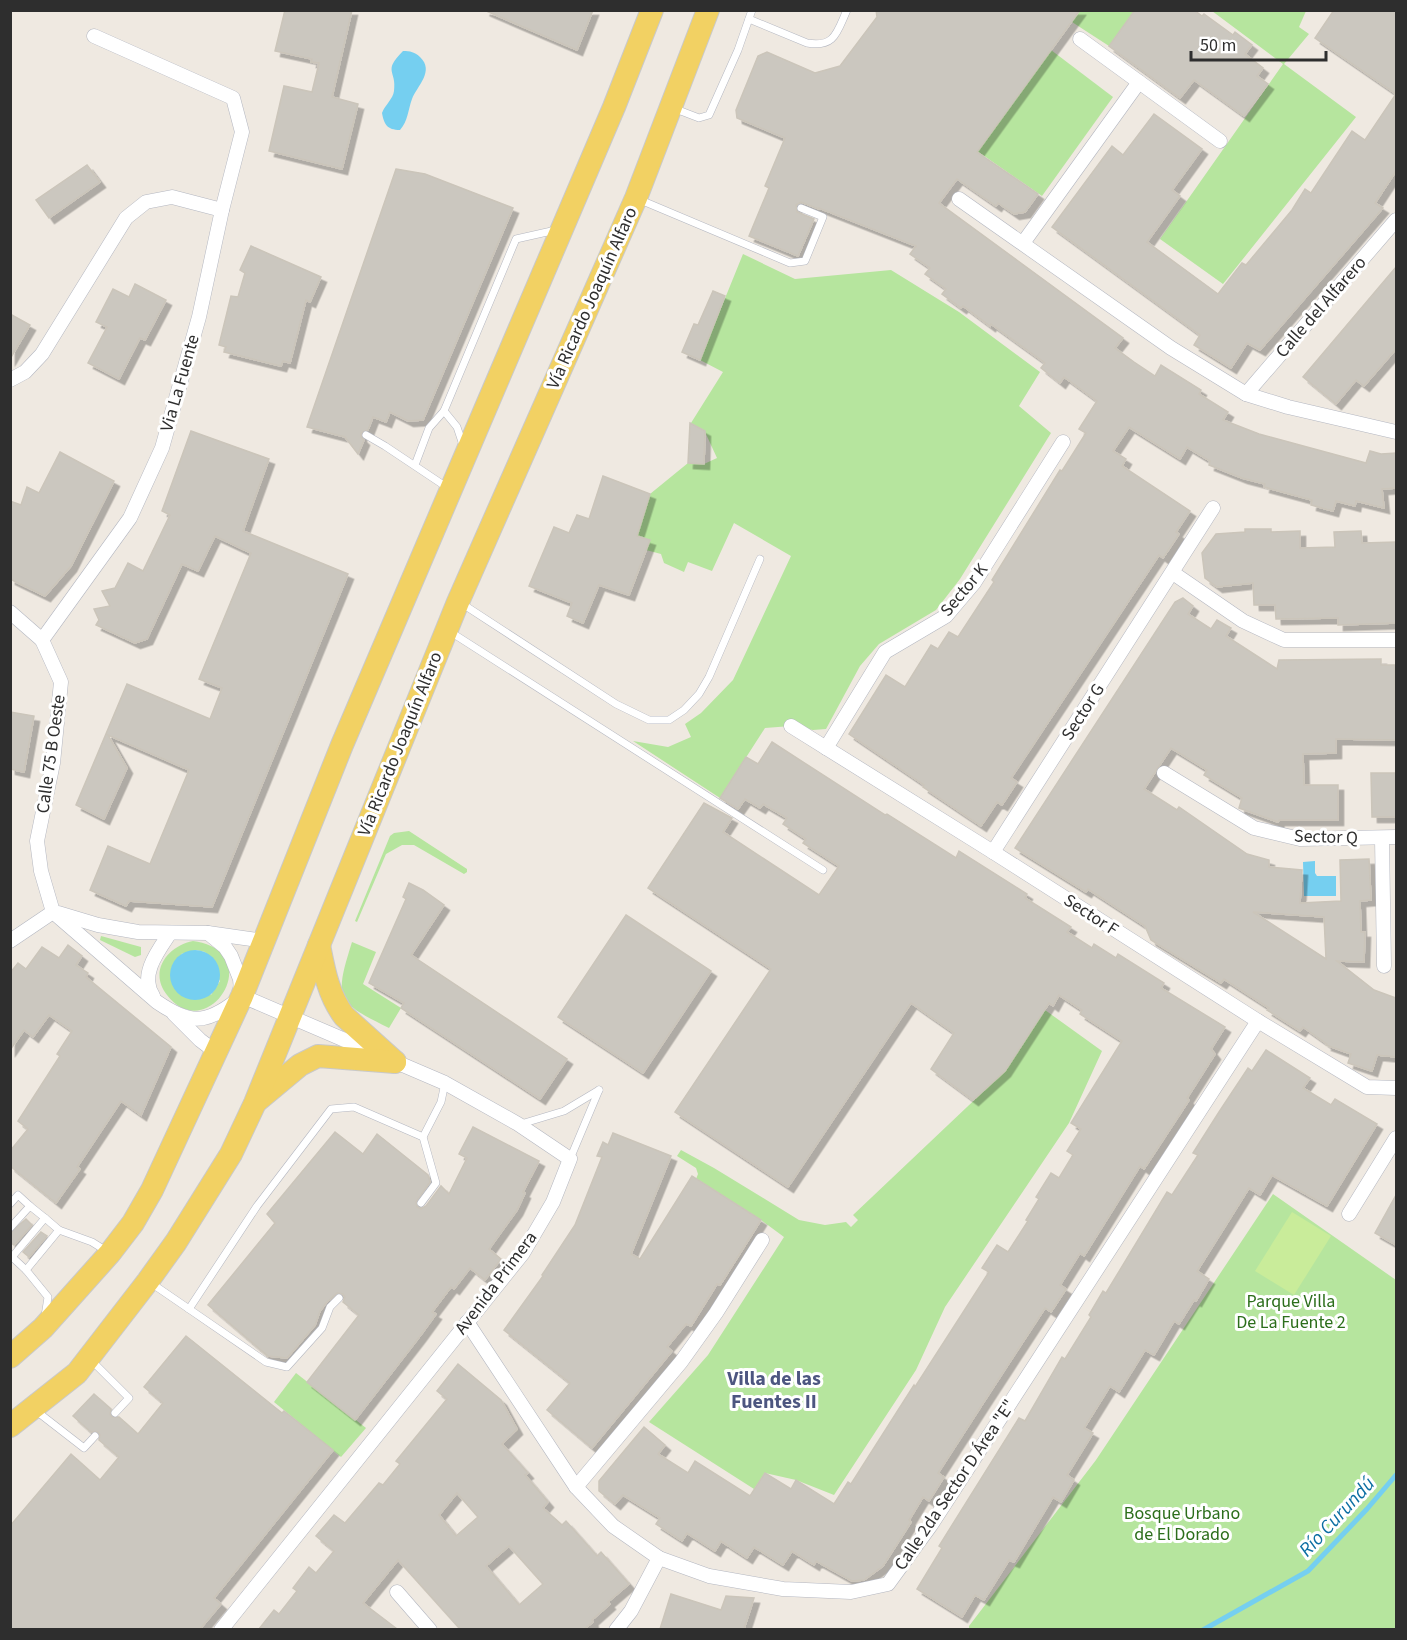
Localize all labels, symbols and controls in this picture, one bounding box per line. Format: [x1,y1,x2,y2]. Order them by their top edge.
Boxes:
scale bar [1191,24,1326,62]
text: 50 m [1200,33,1236,58]
street label: Vía Ricardo Joaquín Alfaro [541,203,643,393]
street label: Calle del Alfarero [1270,251,1372,363]
street label: Via La Fuente [154,332,206,434]
street label: Sector K [934,558,994,622]
street label: Vía Ricardo Joaquín Alfaro [352,648,448,840]
street label: Sector G [1055,679,1111,745]
street label: Calle 75 B Oeste [30,693,72,815]
street label: Sector Q [1294,823,1358,851]
street label: Sector F [1059,888,1123,942]
street label: Avenida Primera [449,1226,543,1340]
park label: Parque Villa De La Fuente 2 [1236,1289,1346,1335]
district label: Villa de las Fuentes II [726,1365,821,1416]
street label: Calle 2da Sector D Área "E" [888,1395,1022,1575]
water label: Río Curundú [1293,1471,1381,1563]
park label: Bosque Urbano de El Dorado [1124,1501,1240,1547]

